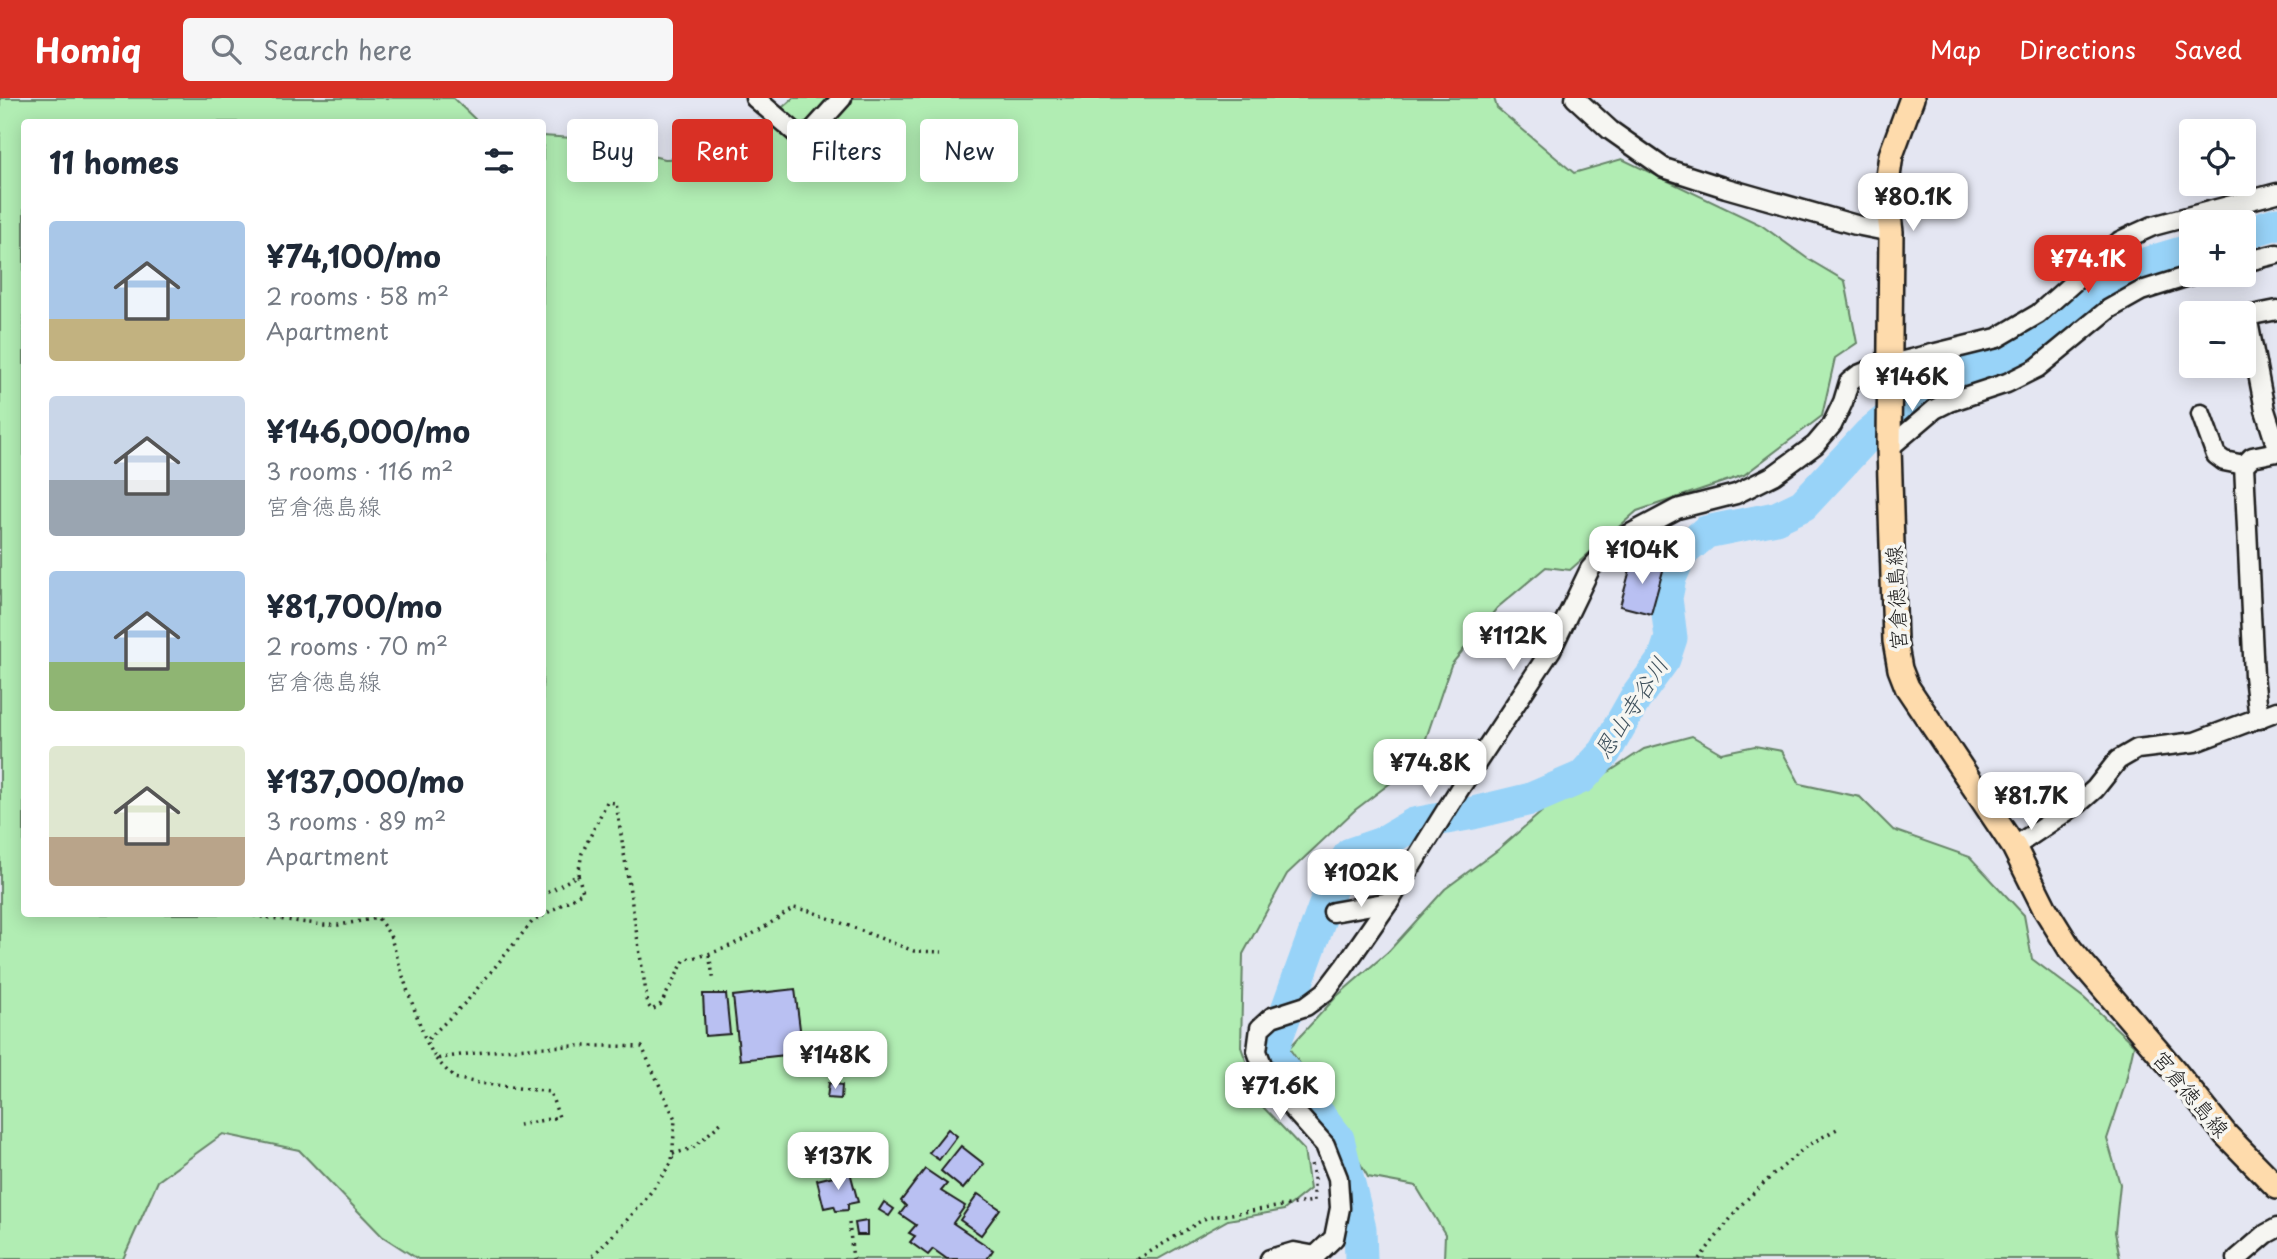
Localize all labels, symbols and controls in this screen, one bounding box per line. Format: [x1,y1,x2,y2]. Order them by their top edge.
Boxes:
search box [183,18,673,81]
text: Homiq [35,24,141,74]
icon: search [207,30,245,68]
text: Search here [263,30,412,69]
text: Map [1930,31,1981,67]
text: Directions [2019,31,2136,67]
text: Saved [2174,31,2242,67]
chip: Buy [567,119,658,182]
chip: Rent [672,119,773,182]
chip: Filters [787,119,906,182]
chip: New [920,119,1018,182]
map controls [2179,119,2256,378]
button: locate [2179,119,2256,196]
text: 11 homes [49,139,179,184]
icon: filters [480,142,518,180]
pin: ¥80.1K [1856,174,1970,233]
text: ¥80.1K [1874,178,1952,213]
button: + [2179,210,2256,287]
text: ¥74,100/mo [266,233,441,278]
pin: ¥74.1K [2031,236,2145,295]
text: ¥74.1K [2050,240,2126,275]
icon: home [105,249,189,333]
text: 2 rooms · 58 m² [266,278,449,313]
button: − [2179,301,2256,378]
text: Apartment [266,313,389,348]
pin: ¥146K [1863,354,1961,413]
text: ¥146K [1875,358,1949,393]
text: ¥146,000/mo [266,408,470,453]
icon: home [105,424,189,508]
text: 3 rooms · 116 m² [266,453,453,488]
text: 宮倉徳島線 [266,488,381,523]
pin: ¥104K [1593,526,1691,586]
text: ¥104K [1605,531,1679,566]
street label: 宮倉徳島線 [1876,545,1914,651]
text: ¥81,700/mo [266,583,442,628]
icon: home [105,599,189,683]
pin: ¥112K [1464,612,1562,672]
text: ¥112K [1479,617,1547,652]
text: 2 rooms · 70 m² [266,628,448,663]
water label: 恩山寺谷川 [1584,649,1676,765]
text: 宮倉徳島線 [266,663,381,698]
pin: ¥74.8K [1373,740,1487,799]
text: ¥74.8K [1389,744,1471,779]
text: ¥137,000/mo [266,758,464,803]
pin: ¥81.7K [1974,772,2088,832]
icon: home [105,774,189,858]
text: ¥81.7K [1994,777,2068,812]
text: 3 rooms · 89 m² [266,803,446,838]
text: Apartment [266,838,389,873]
pin: ¥102K [1312,850,1410,909]
text: ¥102K [1323,854,1399,889]
pin: ¥148K [786,1032,884,1091]
text: ¥148K [799,1036,871,1071]
street label: 宮倉徳島線 [2146,1042,2238,1144]
pin: ¥71.6K [1223,1062,1337,1122]
text: ¥71.6K [1241,1067,1319,1102]
pin: ¥137K [789,1132,887,1192]
text: ¥137K [804,1137,872,1172]

